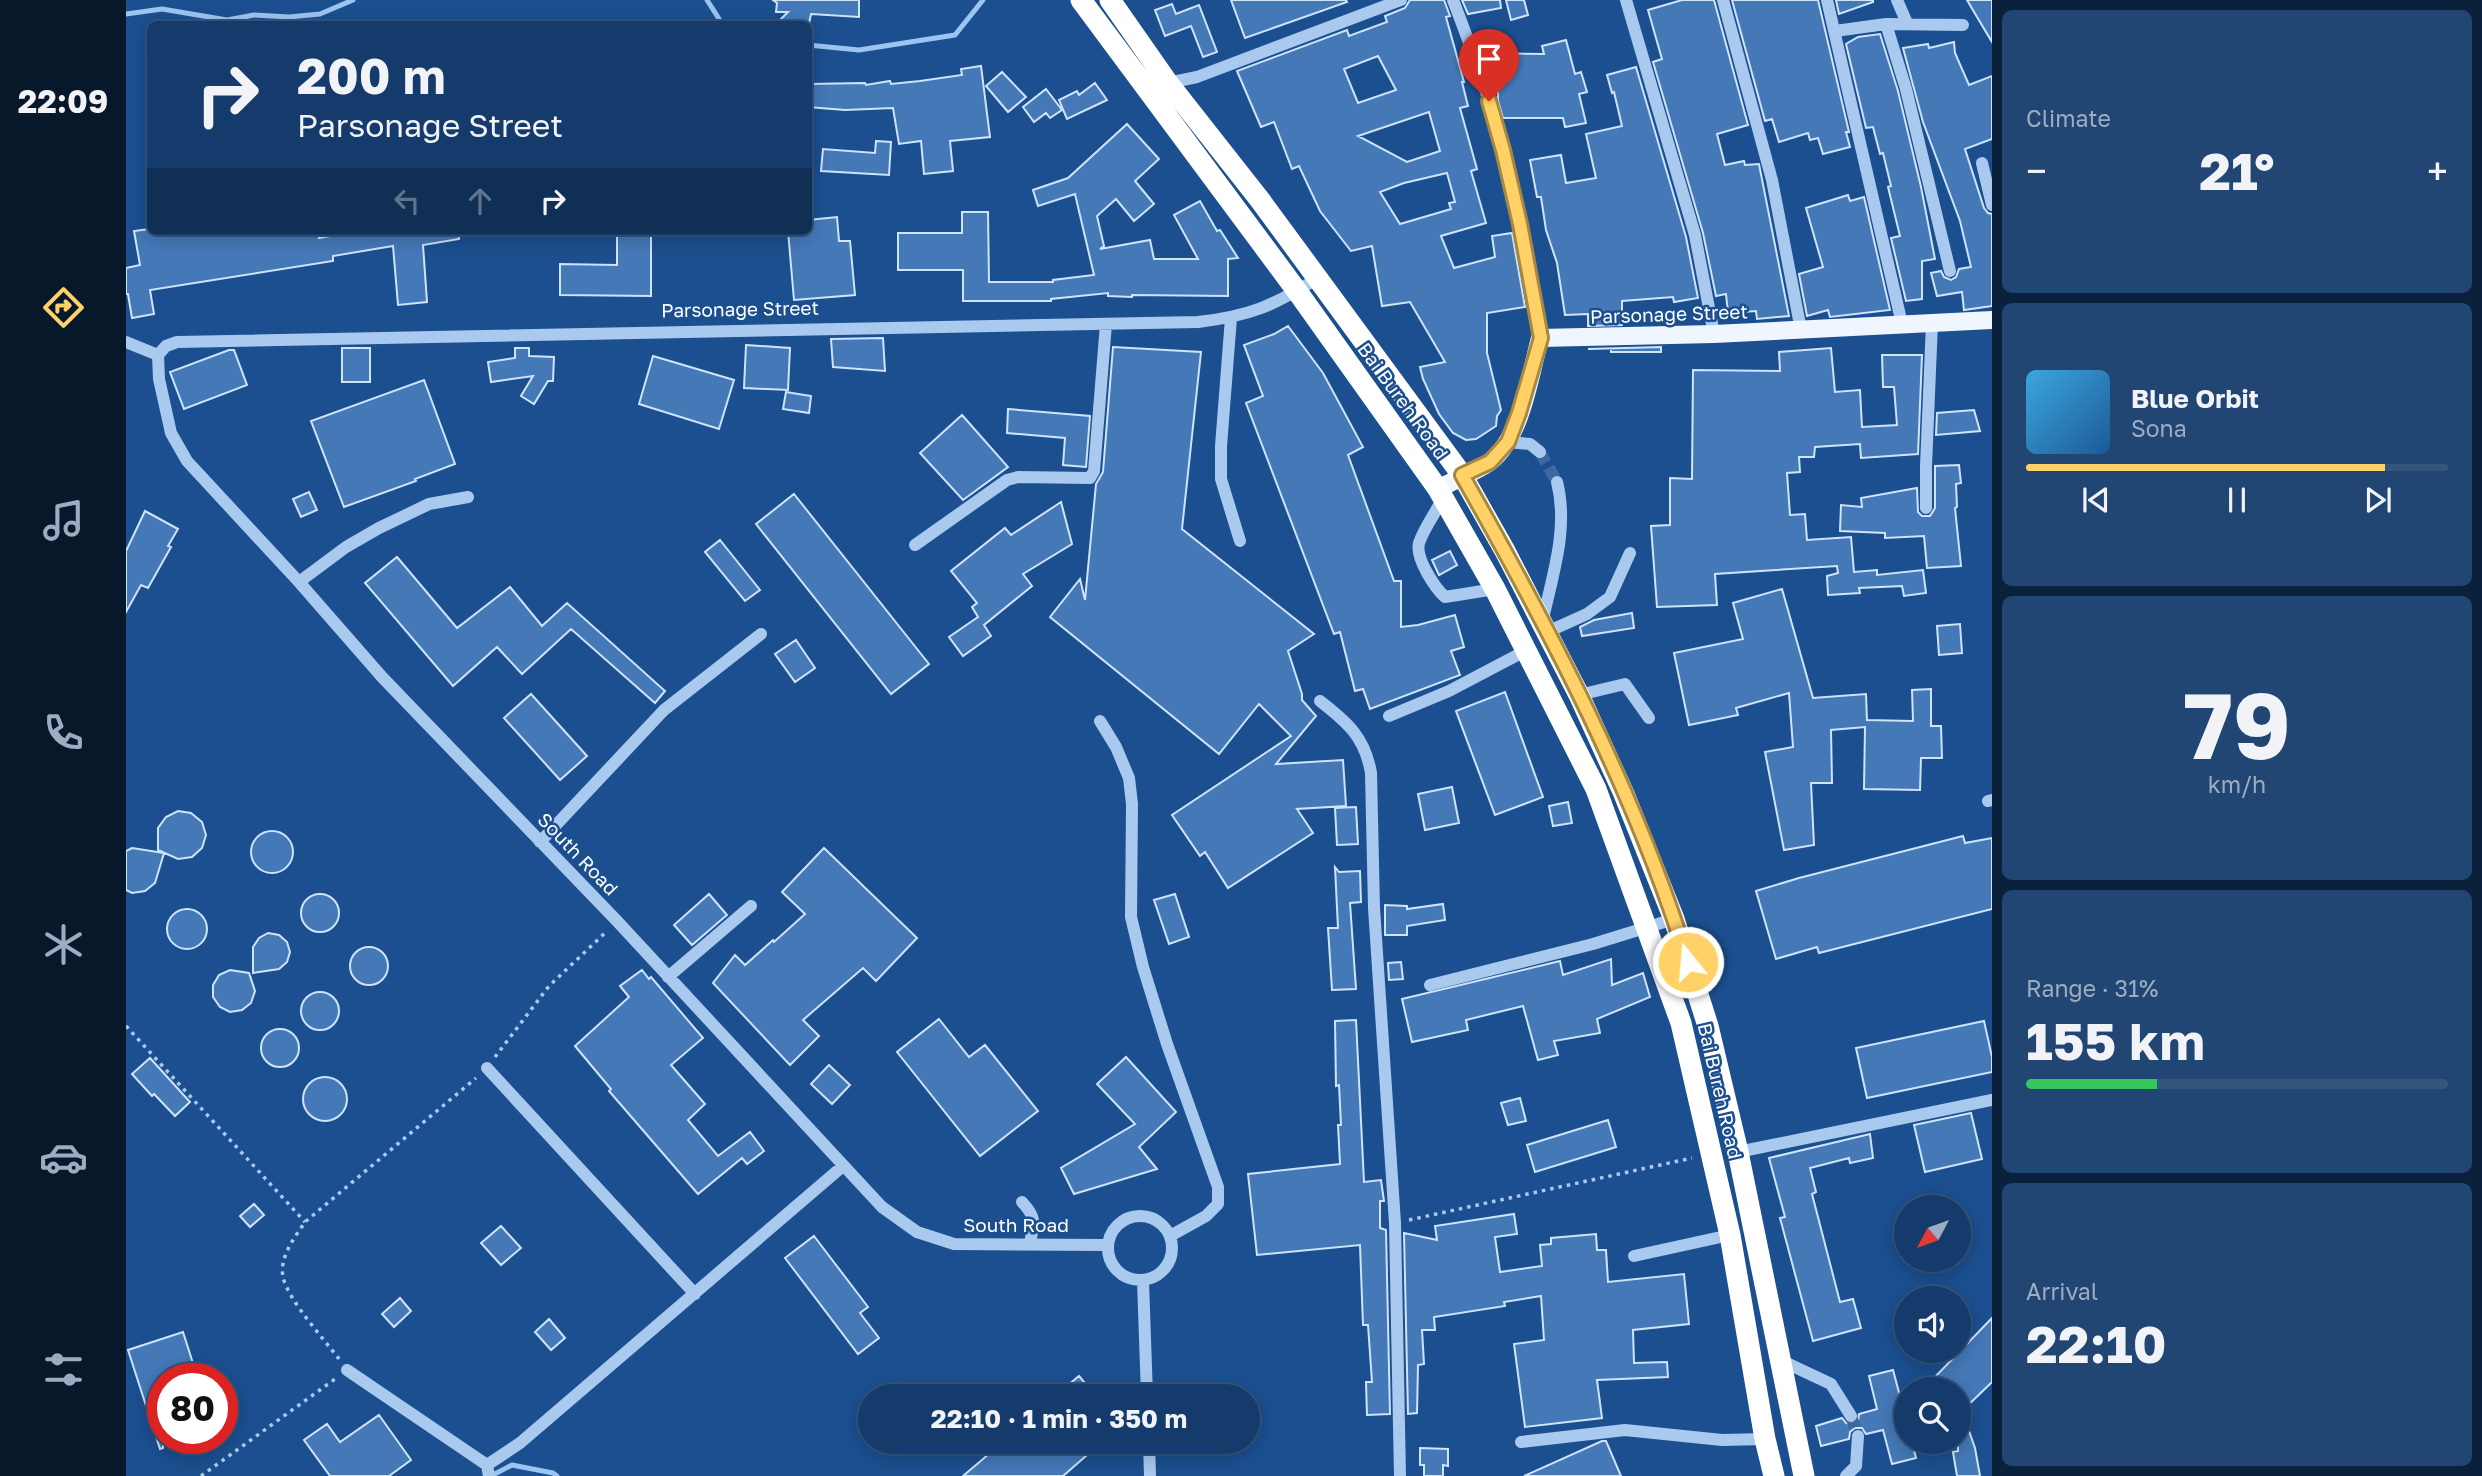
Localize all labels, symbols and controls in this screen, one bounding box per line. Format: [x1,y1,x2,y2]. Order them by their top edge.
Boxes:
pin [1459,29,1519,101]
icon: arrive [1470,40,1508,78]
text: 200 m [297,46,446,105]
icon: right [182,49,273,140]
text: 22:09 [18,82,108,120]
text: Climate [2026,104,2111,132]
text: Parsonage Street [297,106,563,144]
text: 21° [2199,139,2275,201]
text: − [2026,148,2047,193]
text: + [2427,148,2448,193]
icon: left [388,182,426,220]
icon: ahead [461,182,499,220]
icon: right [534,182,572,220]
icon: directions [39,283,88,332]
street label: Parsonage Street [661,296,819,321]
street label: Parsonage Street [1590,299,1748,328]
street label: Bai Bureh Road [1353,338,1453,464]
text: Blue Orbit [2131,383,2259,414]
text: Sona [2131,414,2187,442]
icon: previous [2077,481,2115,519]
icon: pause [2218,481,2256,519]
icon: next [2359,481,2397,519]
icon: music [39,496,88,545]
text: 79 [2183,670,2291,779]
icon: phone [39,708,88,757]
text: km/h [2208,770,2266,798]
street label: South Road [533,808,623,900]
icon: climate [39,920,88,969]
position arrow [1651,925,1725,999]
text: Range · 31% [2026,974,2158,1002]
text: 155 km [2026,1009,2205,1071]
street label: Bai Bureh Road [1694,1021,1747,1161]
icon: car [39,1133,88,1182]
north arrow [1894,1195,1970,1272]
map controls [1894,1195,1971,1454]
street label: South Road [963,1213,1069,1236]
text: Arrival [2026,1277,2098,1305]
button: sound [1894,1286,1971,1363]
text: 22:10 [2026,1312,2167,1374]
icon: filters [39,1345,88,1394]
speed limit sign: 80 [147,1363,238,1454]
button: search [1894,1377,1971,1454]
text: 22:10 · 1 min · 350 m [931,1403,1187,1434]

